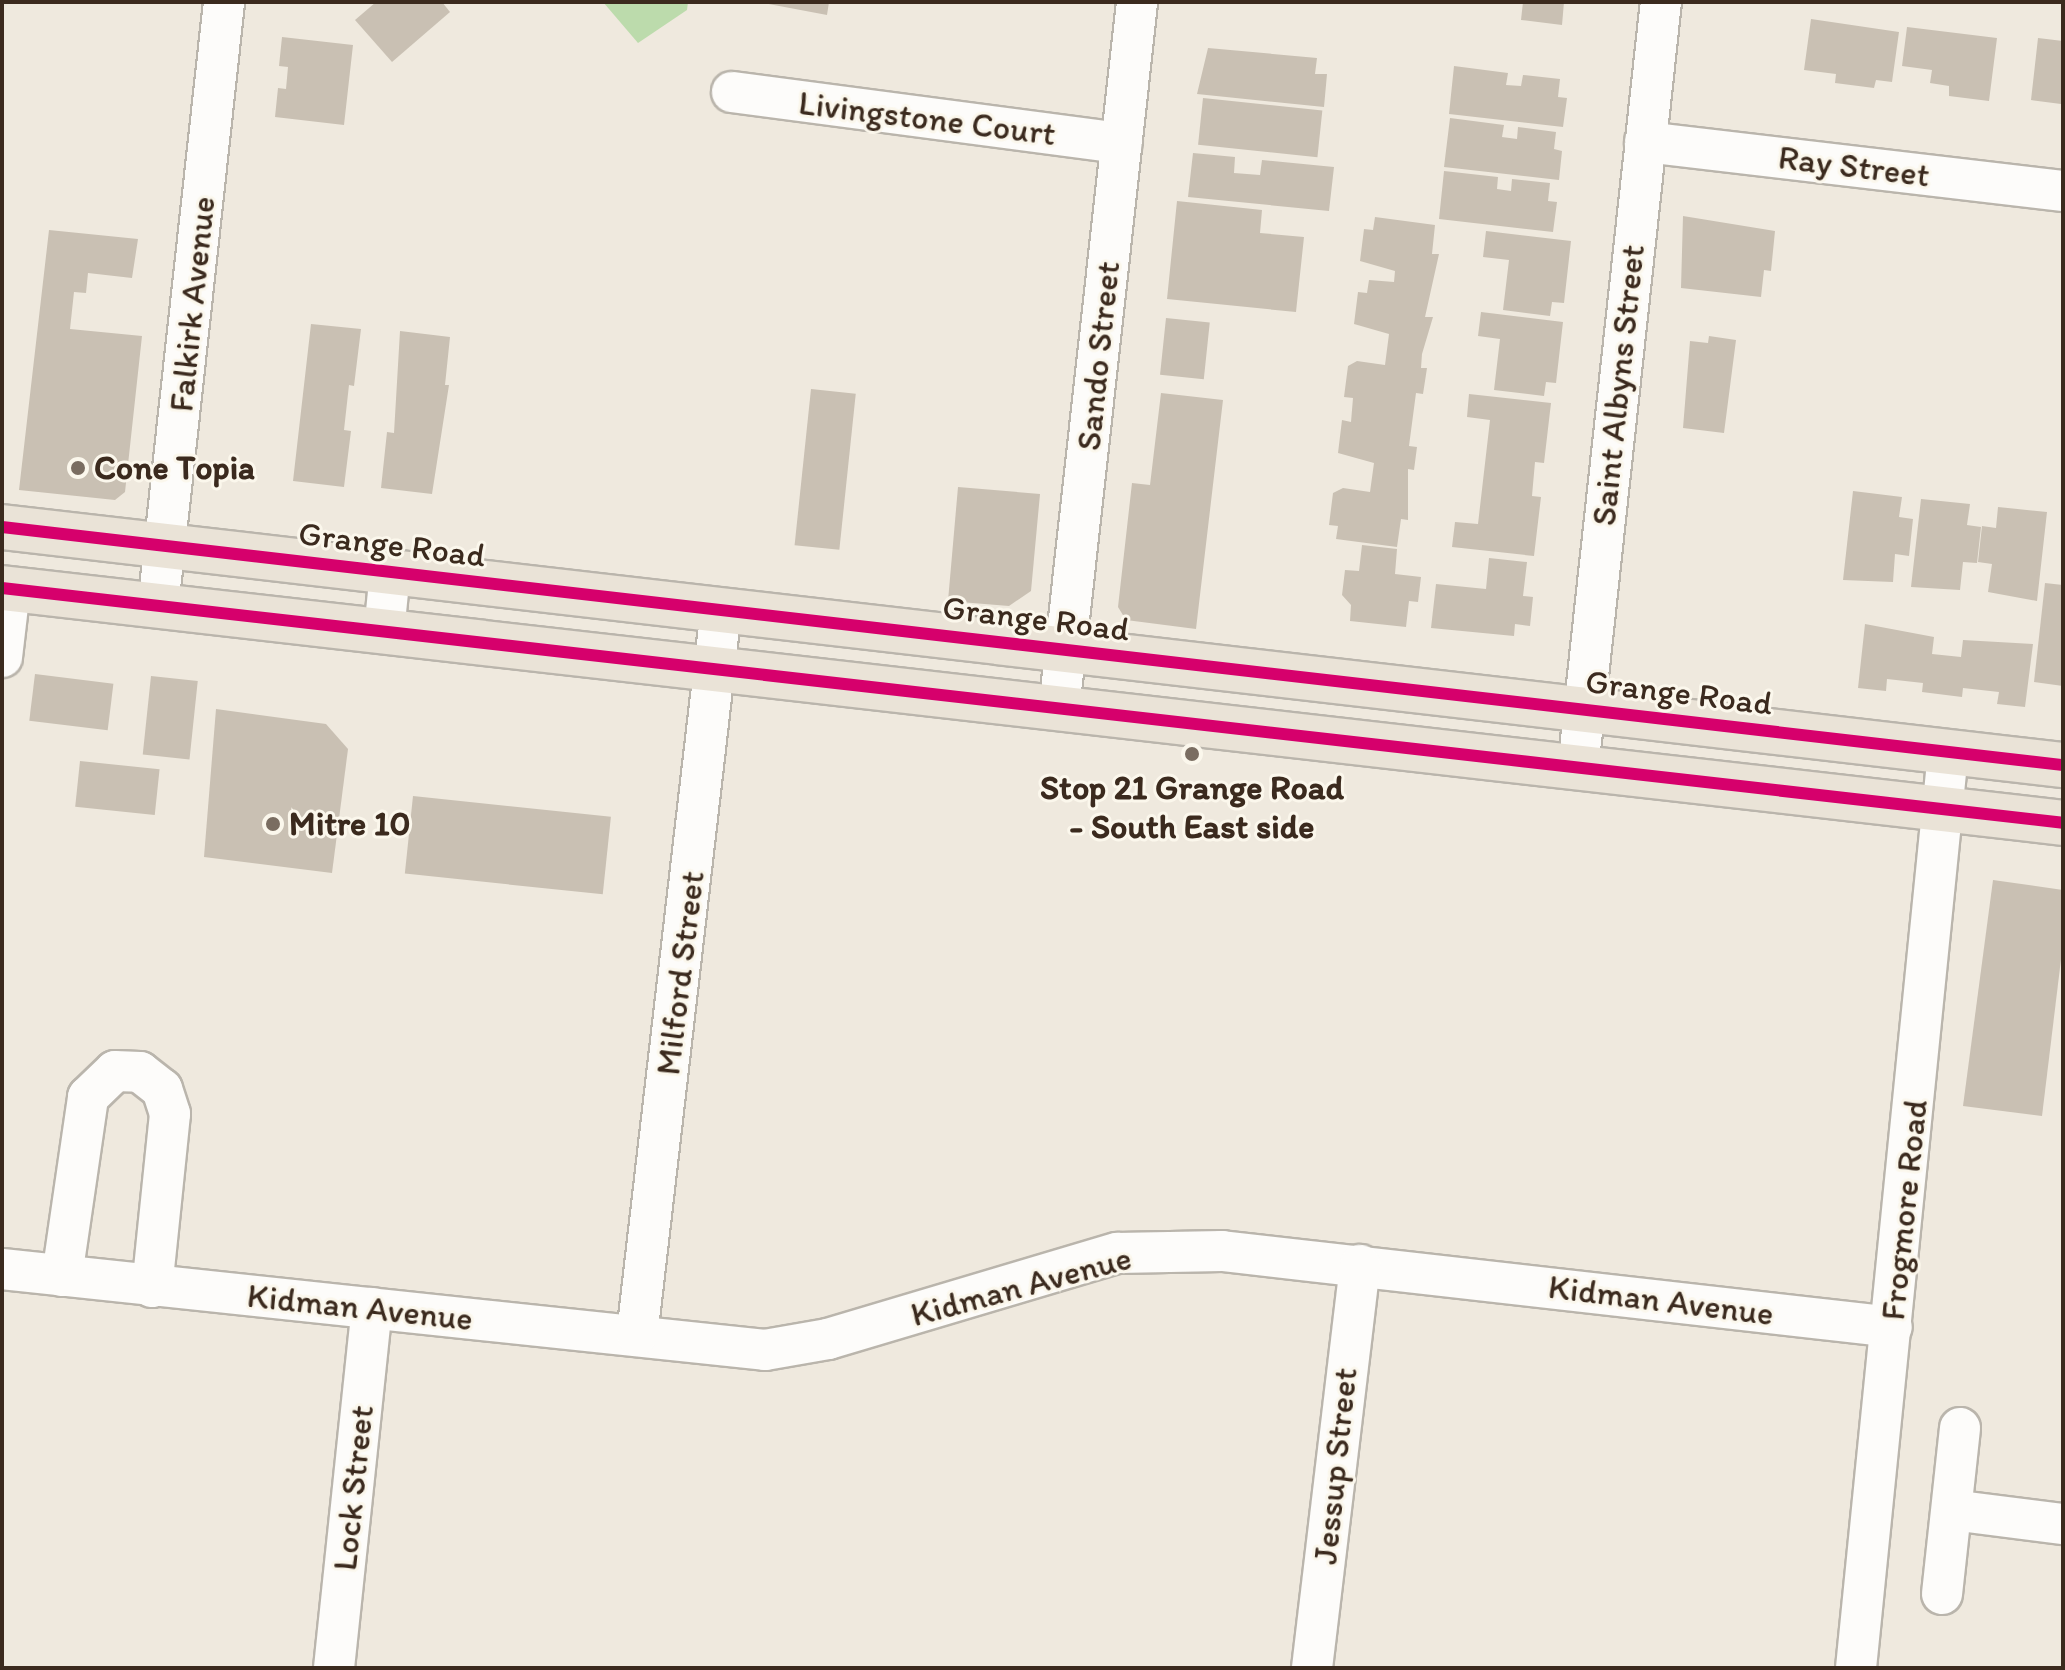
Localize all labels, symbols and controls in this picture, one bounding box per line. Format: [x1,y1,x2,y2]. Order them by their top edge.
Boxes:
street label: Livingstone Court [796,82,1058,154]
street label: Ray Street [1776,137,1932,195]
street label: Falkirk Avenue [160,195,224,413]
street label: Saint Albyns Street [1583,243,1653,527]
street label: Sando Street [1068,260,1128,452]
place label: Cone Topia [94,448,254,488]
marker: Cone Topia [69,459,87,477]
street label: Grange Road [297,512,487,576]
street label: Grange Road [941,586,1131,650]
street label: Grange Road [1584,660,1774,724]
marker: Stop 21 Grange Road - South East side [1183,745,1201,763]
place label: Stop 21 Grange Road - South East side [1041,767,1343,846]
place label: Mitre 10 [289,804,411,844]
marker: Mitre 10 [264,815,282,833]
street label: Milford Street [647,869,713,1077]
street label: Frogmore Road [1872,1097,1936,1323]
street label: Kidman Avenue [906,1237,1136,1335]
street label: Kidman Avenue [1546,1266,1776,1334]
street label: Kidman Avenue [245,1275,475,1339]
street label: Jessup Street [1304,1366,1366,1566]
street label: Lock Street [324,1404,382,1572]

